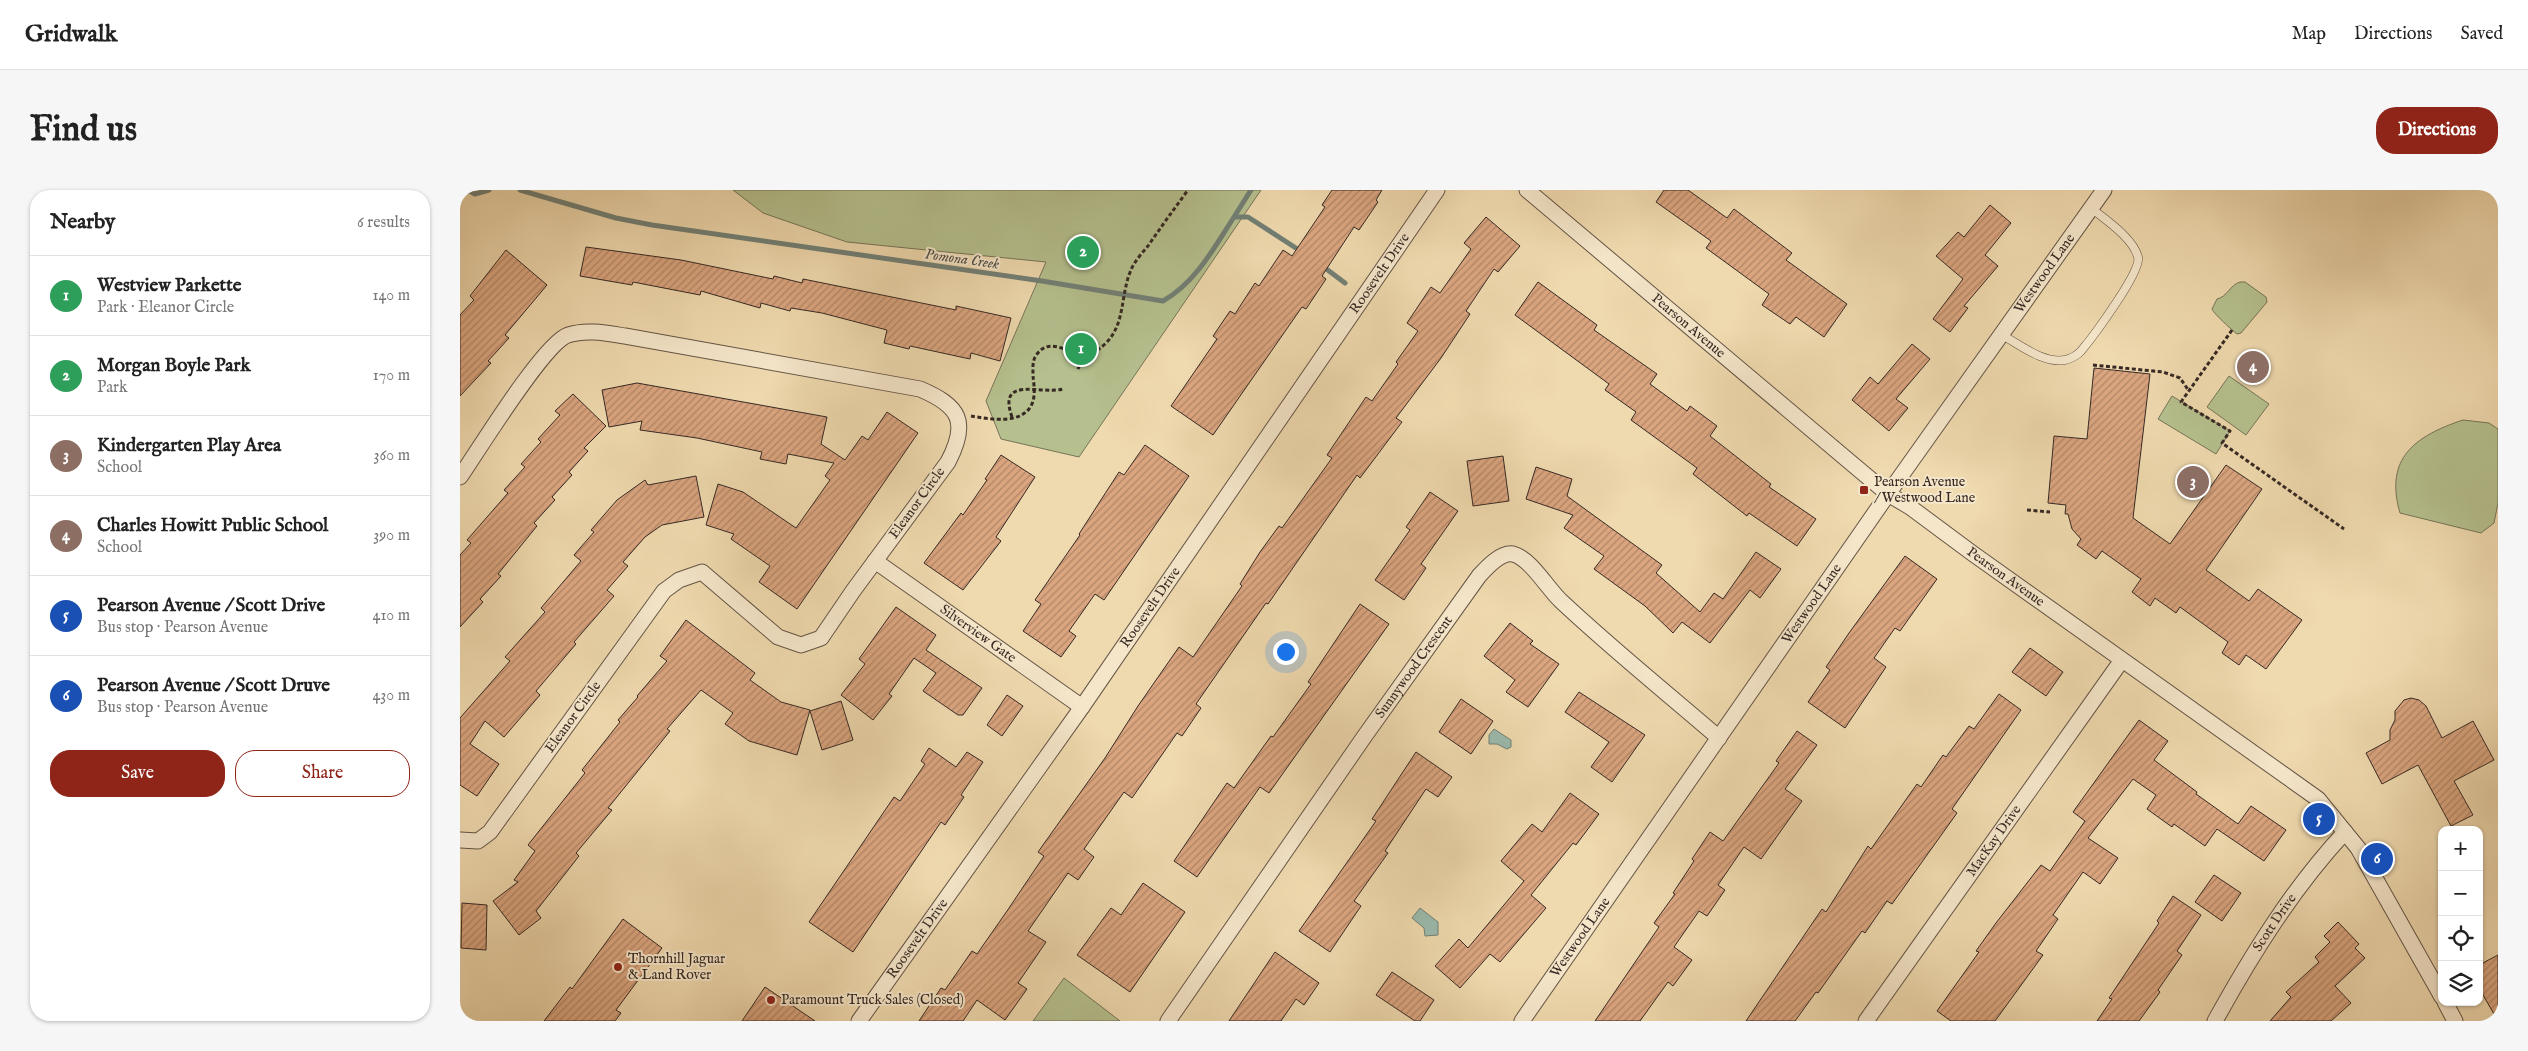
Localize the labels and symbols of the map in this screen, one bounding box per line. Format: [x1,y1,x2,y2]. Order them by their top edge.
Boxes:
street label: Roosevelt Drive [1346,229,1414,317]
street label: Westwood Lane [2010,230,2079,317]
pin: 2 [1067,233,1099,271]
water label: Pomona Creek [924,244,1000,274]
street label: Pearson Avenue [1648,290,1730,363]
pin: 1 [1065,330,1097,368]
pin: 4 [2237,348,2269,386]
street label: Eleanor Circle [885,463,949,542]
pin: 3 [2177,463,2209,501]
place label: Pearson Avenue / Westwood Lane [1874,473,1976,507]
marker: Pearson Avenue / Westwood Lane [1858,484,1870,496]
street label: Pearson Avenue [1963,543,2049,611]
street label: Westwood Lane [1778,560,1846,647]
street label: Roosevelt Drive [1116,563,1185,651]
street label: Silverview Gate [936,601,1020,667]
street label: Sunnywood Crescent [1371,612,1457,722]
your location [1273,639,1299,665]
street label: Eleanor Circle [541,677,605,756]
pin: 5 [2303,800,2335,838]
street label: MacKay Drive [1962,801,2026,880]
pin: 6 [2361,840,2393,878]
street label: Scott Drive [2249,890,2301,955]
street label: Westwood Lane [1546,893,1615,981]
street label: Roosevelt Drive [883,895,952,982]
place label: Thornhill Jaguar & Land Rover [628,950,725,984]
marker: Thornhill Jaguar & Land Rover [612,961,624,973]
place label: Paramount Truck Sales (Closed) [781,991,964,1009]
marker: Paramount Truck Sales (Closed) [765,994,777,1006]

